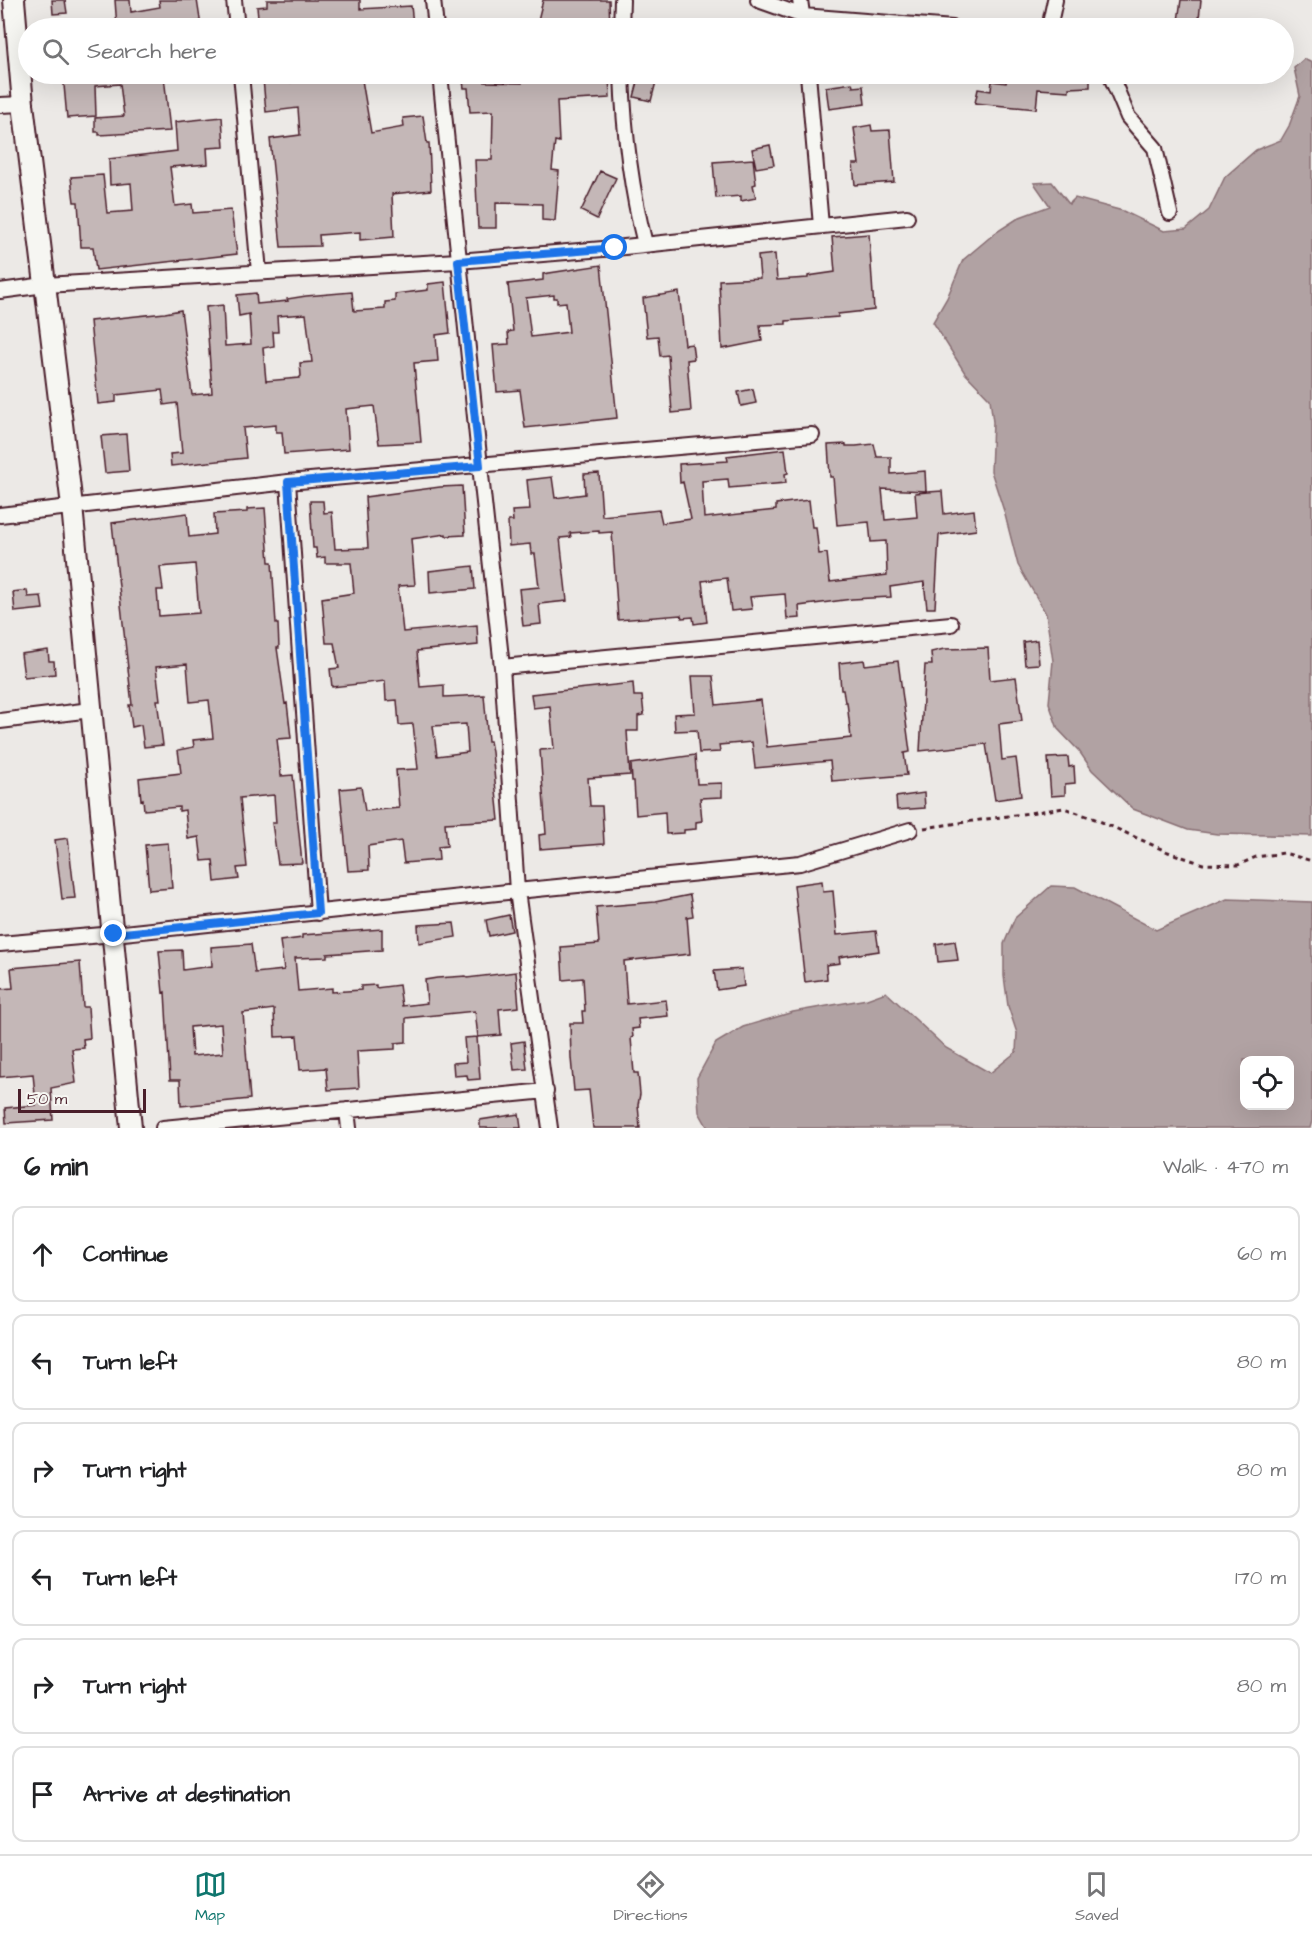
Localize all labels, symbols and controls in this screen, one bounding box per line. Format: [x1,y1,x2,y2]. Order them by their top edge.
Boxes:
search box [18,18,1294,84]
icon: search [39,35,72,68]
text: Search here [87,36,217,67]
route start [601,234,627,260]
route end [100,920,126,946]
map controls [1240,1056,1294,1110]
button: locate [1240,1056,1294,1110]
scale bar [18,1086,146,1114]
text: 50 m [27,1088,67,1110]
text: 6 min [24,1149,88,1185]
text: Walk · 470 m [1163,1153,1288,1181]
icon: ahead [26,1238,59,1271]
text: Continue [83,1239,168,1270]
text: 60 m [1237,1240,1286,1268]
icon: left [26,1346,59,1379]
text: Turn left [83,1347,177,1378]
text: 80 m [1237,1348,1286,1376]
icon: right [26,1454,59,1487]
text: Turn right [83,1455,186,1486]
text: 80 m [1237,1456,1286,1484]
icon: left [26,1562,59,1595]
text: Turn left [83,1563,177,1594]
text: 170 m [1235,1564,1286,1592]
icon: right [26,1670,59,1703]
text: Turn right [83,1671,186,1702]
text: 80 m [1237,1672,1286,1700]
icon: arrive [26,1778,59,1811]
text: Arrive at destination [83,1779,290,1810]
tab: Map [194,1868,227,1926]
tab: Directions [614,1868,688,1926]
tab: Saved [1075,1868,1118,1926]

